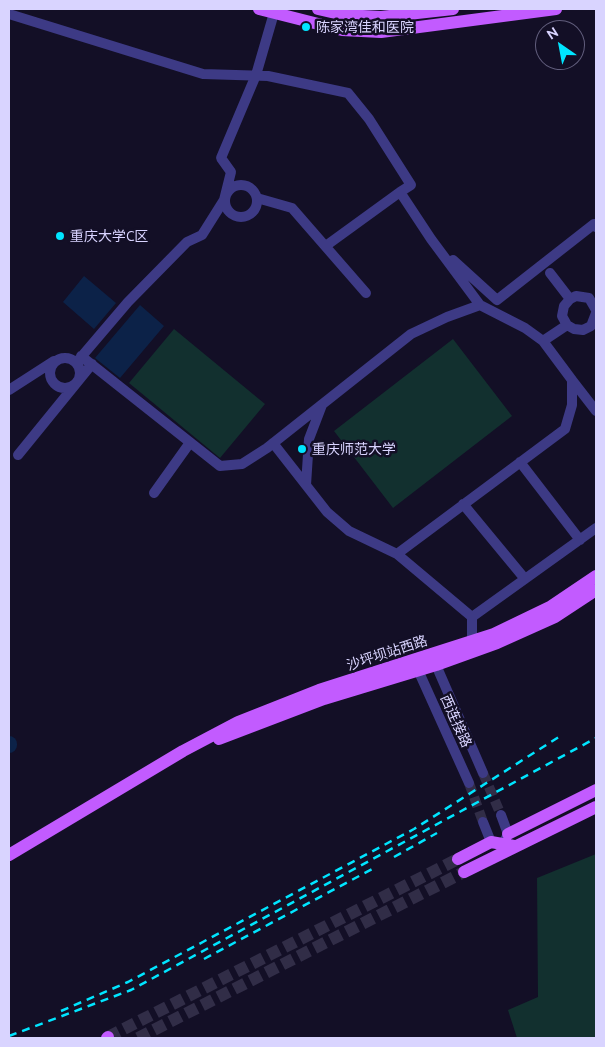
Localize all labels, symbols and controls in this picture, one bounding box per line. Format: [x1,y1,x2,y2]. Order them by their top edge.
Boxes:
place label: 陈家湾佳和医院 [316,19,414,35]
north arrow [535,20,585,70]
marker: 陈家湾佳和医院 [300,21,312,33]
text: N [544,24,561,43]
place label: 重庆大学C区 [70,228,149,244]
marker: 重庆大学C区 [54,230,66,242]
place label: 重庆师范大学 [312,441,396,457]
marker: 重庆师范大学 [296,443,308,455]
street label: 沙坪坝站西路 [344,632,430,674]
street label: 西连接路 [437,692,475,750]

